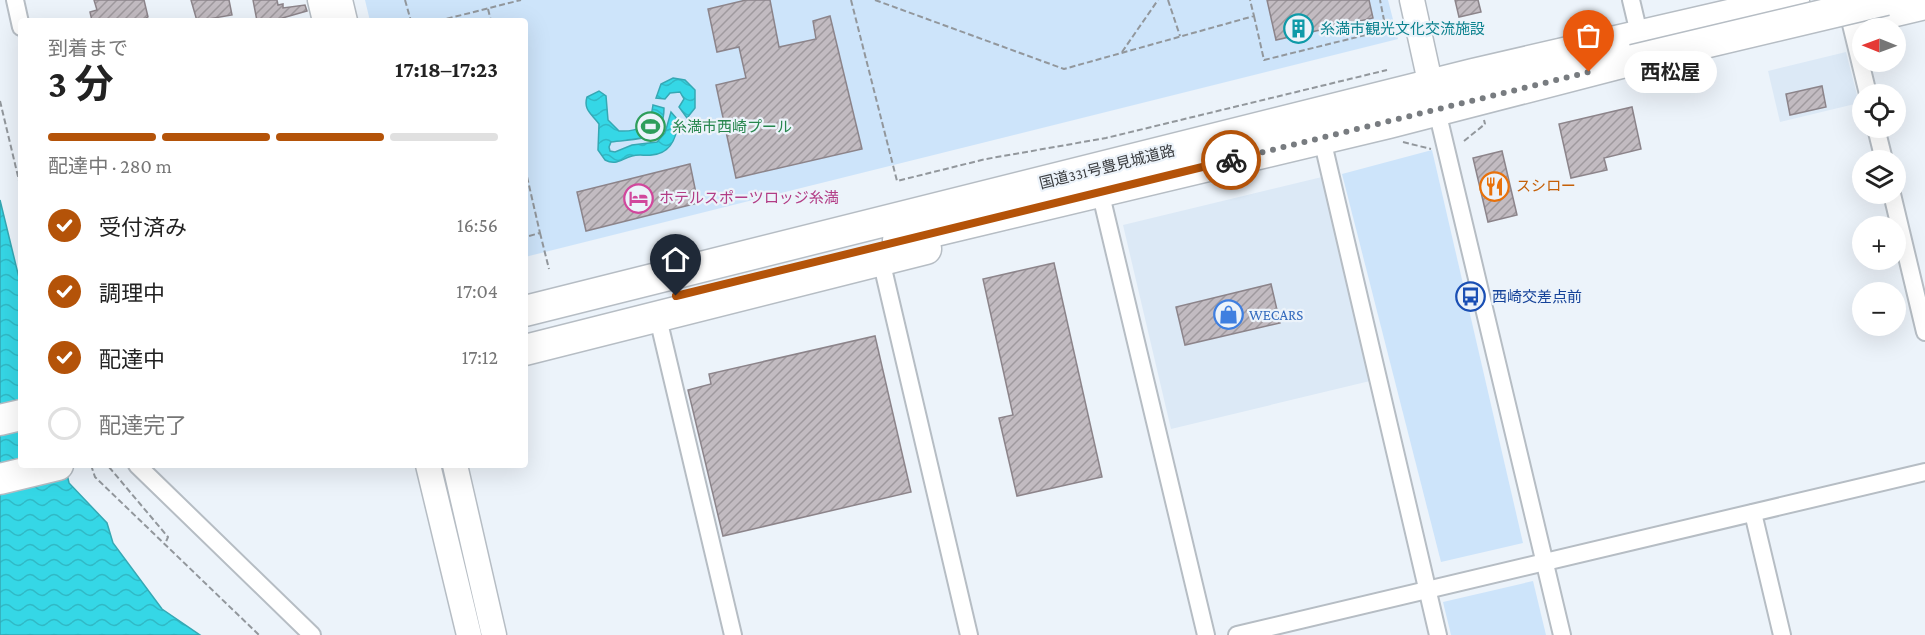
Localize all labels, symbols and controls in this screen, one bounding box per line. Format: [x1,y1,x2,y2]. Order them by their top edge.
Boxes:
pin [1563,10,1614,72]
building icon: 糸満市観光文化交流施設 [1283,13,1315,45]
north arrow [1852,18,1906,72]
map controls [1852,18,1906,336]
icon: bag [1572,19,1605,52]
place label: 糸満市観光文化交流施設 [1320,20,1485,37]
text: 到着まで [48,37,128,59]
callout: 西松屋 [1625,51,1718,93]
text: 17:18–17:23 [395,57,498,82]
text: 西松屋 [1641,61,1701,83]
text: 3 分 [48,62,114,105]
button: locate [1852,84,1906,138]
sports icon: 糸満市西崎プール [635,111,667,143]
place label: 糸満市西崎プール [672,119,792,135]
courier [1201,130,1261,190]
street label: 国道331号豊見城道路 [1038,142,1176,192]
icon: bike [1215,144,1248,177]
button: layers [1852,150,1906,204]
text: 配達中 · 280 m [48,155,172,177]
restaurant icon: スシロー [1479,170,1511,202]
place label: スシロー [1516,178,1576,194]
hotel icon: ホテルスポーツロッジ糸満 [622,182,654,214]
place label: ホテルスポーツロッジ糸満 [659,190,839,206]
icon: check [48,209,81,242]
text: 16:56 [457,214,498,236]
text: 受付済み [99,215,187,240]
button: + [1852,216,1906,270]
pin [650,234,701,296]
icon: home [659,243,692,276]
icon: check [48,275,81,308]
text: 17:04 [456,280,498,302]
text: 調理中 [99,281,165,306]
bus stop icon: 西崎交差点前 [1455,281,1487,313]
button: − [1852,282,1906,336]
place label: 西崎交差点前 [1492,289,1582,305]
shop icon: WECARS [1212,299,1244,331]
place label: WECARS [1249,307,1303,323]
icon: check [48,341,81,374]
text: 17:12 [462,346,498,368]
text: 配達中 [99,347,165,372]
text: 配達完了 [99,413,187,438]

